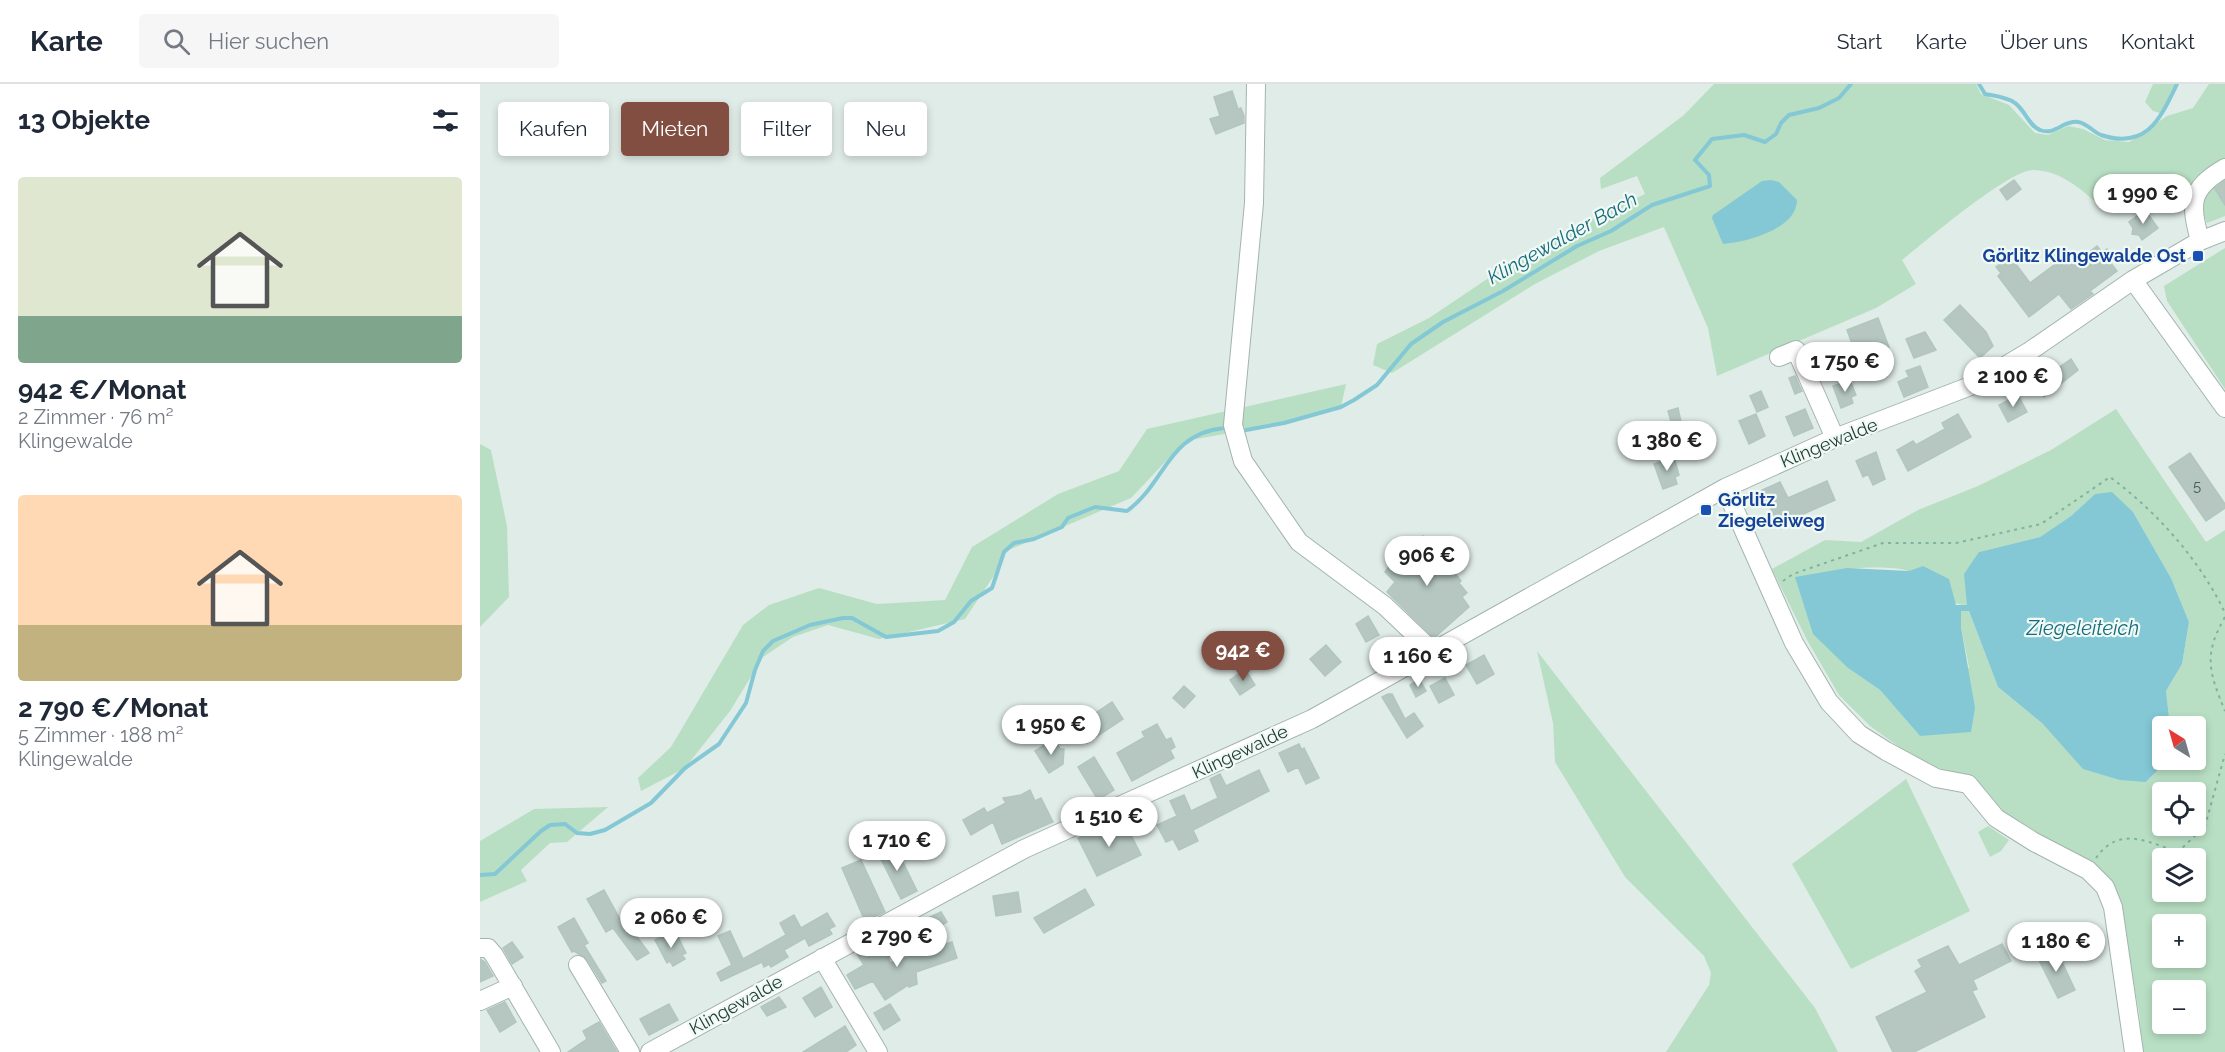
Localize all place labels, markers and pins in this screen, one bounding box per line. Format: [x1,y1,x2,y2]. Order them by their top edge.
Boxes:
pin: 1 990 € [2088,174,2198,225]
place label: Görlitz Klingewalde Ost [1983,245,2186,266]
marker: Görlitz Klingewalde Ost [2191,249,2205,263]
pin: 1 750 € [1790,342,1900,393]
pin: 2 100 € [1958,357,2068,408]
pin: 1 380 € [1612,421,1722,472]
place label: Görlitz Ziegeleiweg [1718,489,1825,531]
marker: Görlitz Ziegeleiweg [1699,503,1713,517]
pin: 906 € [1385,536,1469,587]
pin: 942 € [1201,631,1285,682]
pin: 1 160 € [1363,637,1473,688]
pin: 1 950 € [996,705,1106,756]
pin: 1 510 € [1054,797,1164,848]
pin: 1 710 € [842,821,952,872]
pin: 2 060 € [616,898,726,949]
pin: 2 790 € [842,917,952,968]
pin: 1 180 € [2001,922,2111,973]

